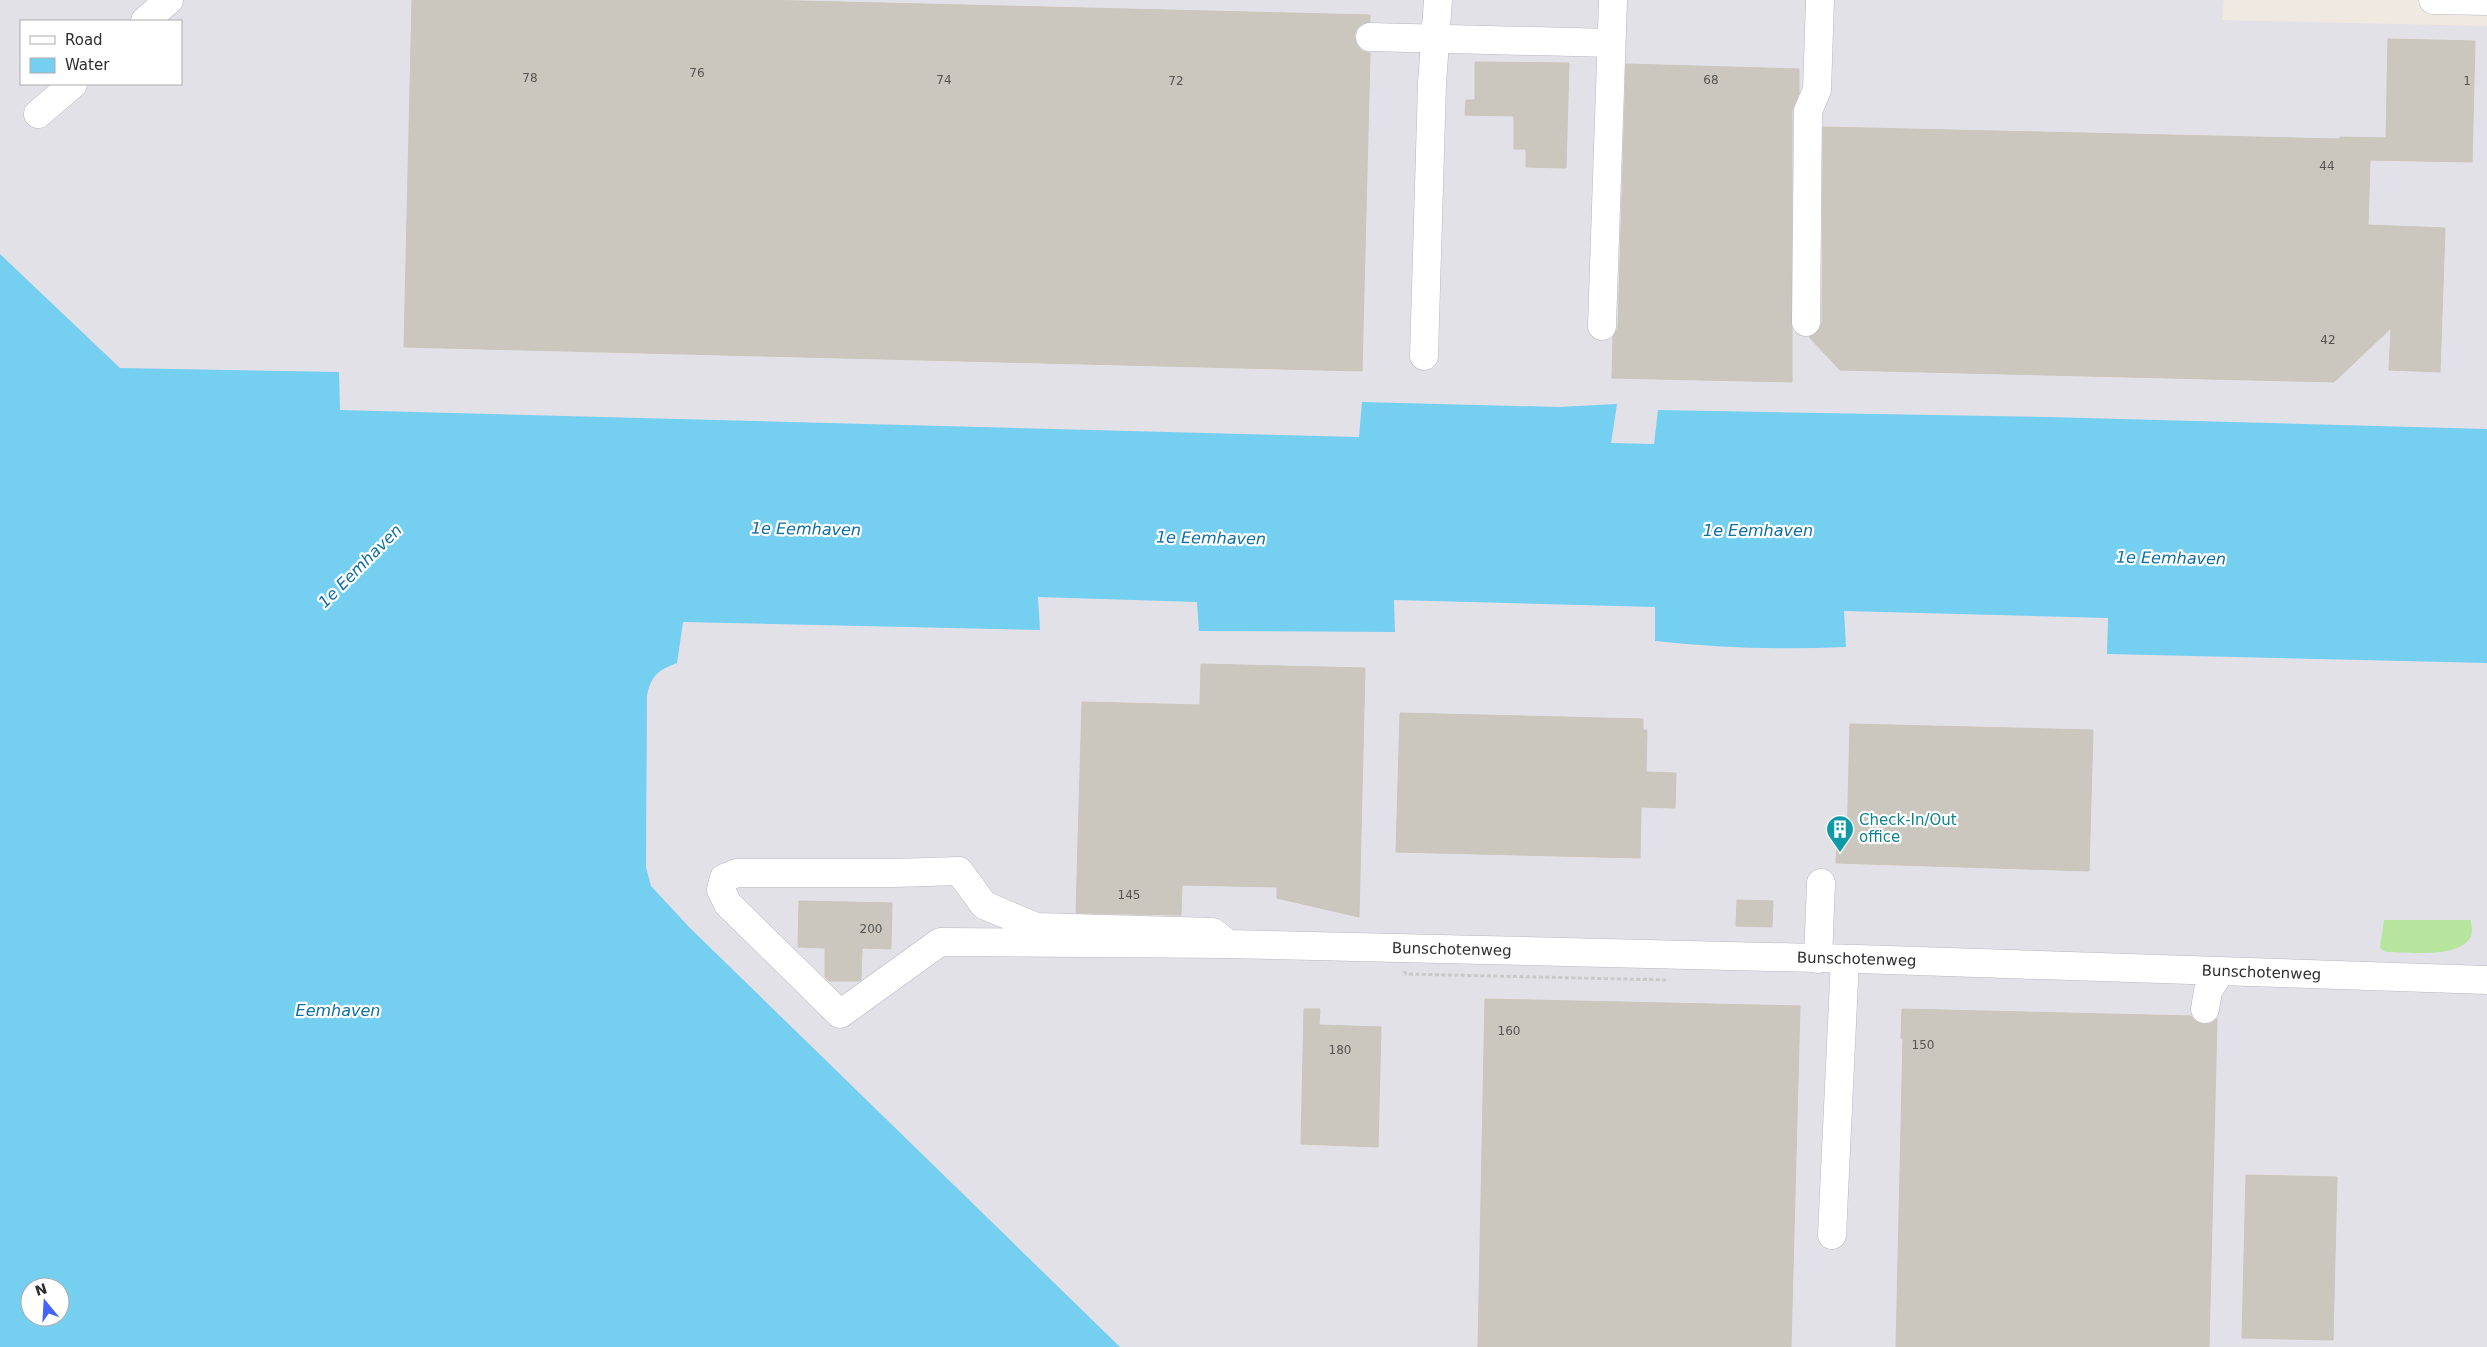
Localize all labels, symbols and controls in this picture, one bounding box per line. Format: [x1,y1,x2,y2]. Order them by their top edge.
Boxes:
legend [20,20,182,85]
text: Road [65,31,103,49]
text: Water [65,56,110,74]
house number: 76 [689,66,705,80]
house number: 78 [522,71,538,85]
house number: 74 [936,73,952,87]
house number: 68 [1703,73,1719,87]
house number: 72 [1168,74,1184,88]
house number: 1 [2463,74,2471,88]
house number: 44 [2319,159,2335,173]
house number: 42 [2320,333,2336,347]
water label: 1e Eemhaven [751,519,861,539]
water label: 1e Eemhaven [314,520,406,612]
water label: 1e Eemhaven [1703,521,1813,540]
water label: 1e Eemhaven [1156,528,1266,548]
water label: 1e Eemhaven [2116,548,2226,568]
place label: Check-In/Out office [1859,811,1957,846]
building icon: Check-In/Out office [1825,814,1855,853]
house number: 145 [1118,888,1140,902]
house number: 200 [860,922,882,936]
street label: Bunschotenweg [1392,939,1512,960]
street label: Bunschotenweg [1797,949,1917,970]
street label: Bunschotenweg [2201,961,2322,983]
water label: Eemhaven [296,1001,380,1020]
house number: 160 [1498,1024,1520,1038]
house number: 150 [1912,1038,1934,1052]
house number: 180 [1329,1043,1351,1057]
north arrow [20,1277,70,1327]
text: N [33,1280,49,1299]

